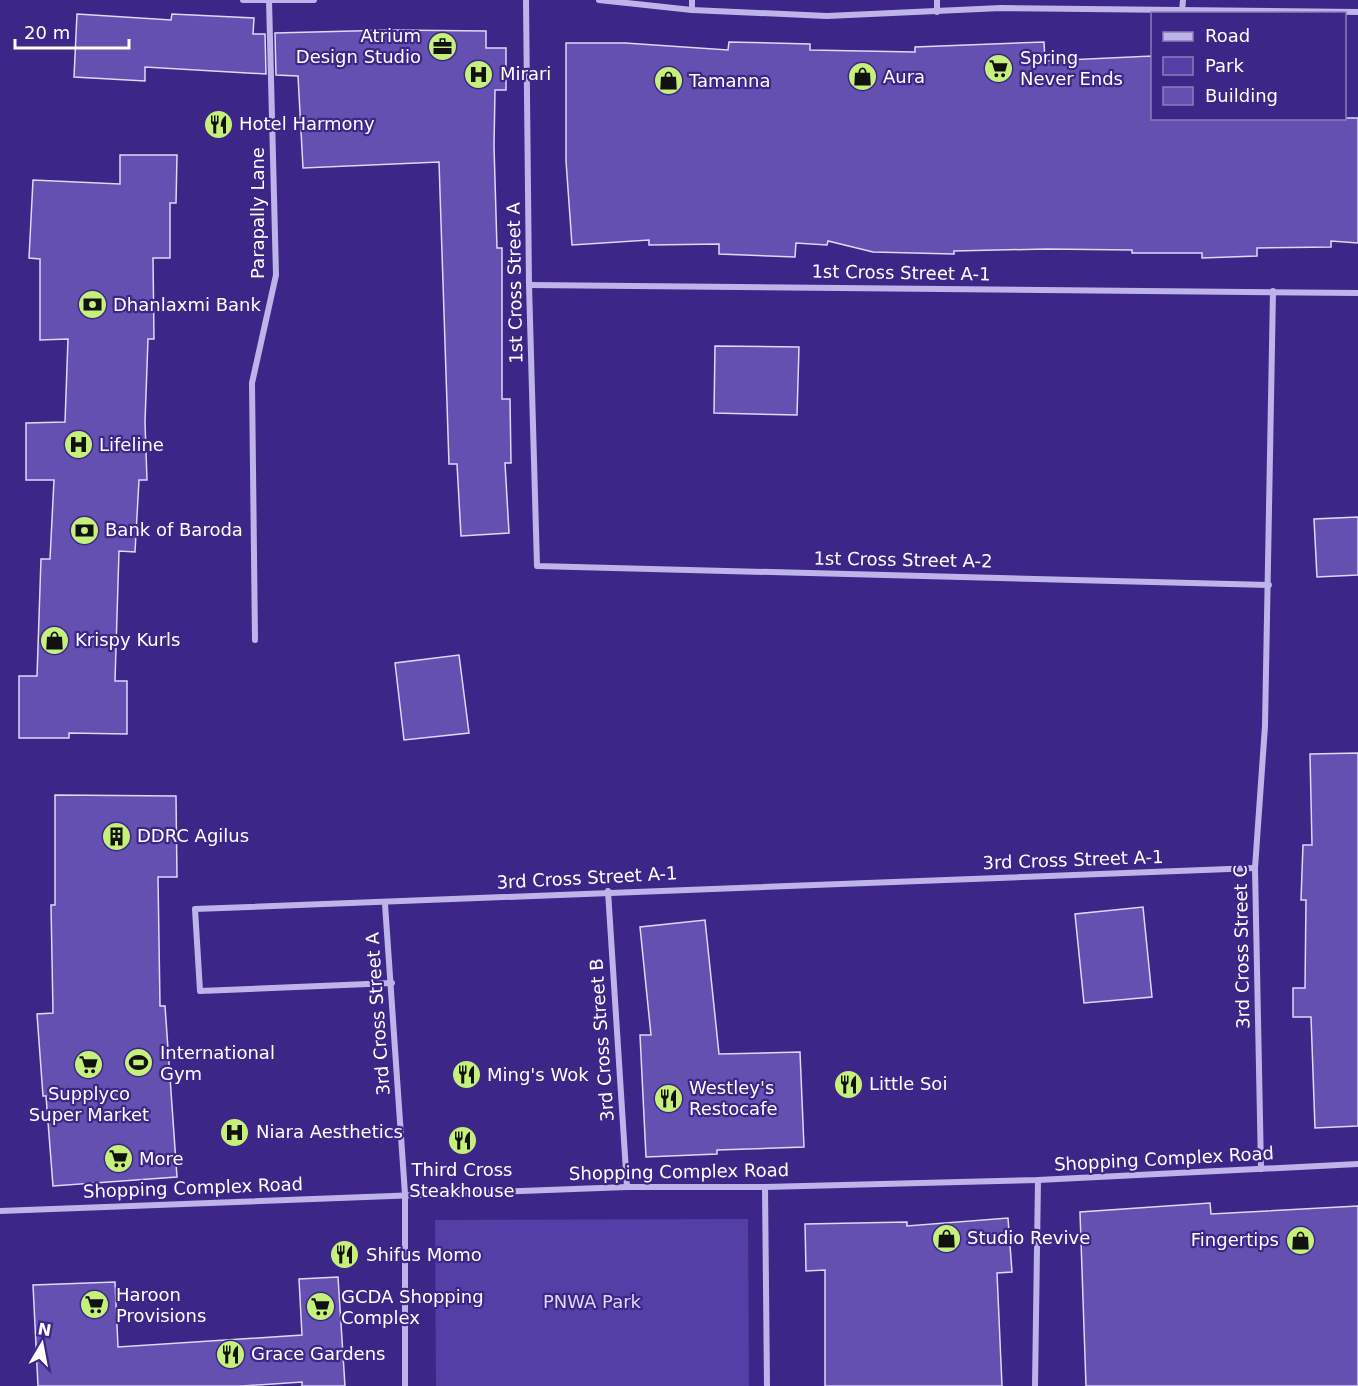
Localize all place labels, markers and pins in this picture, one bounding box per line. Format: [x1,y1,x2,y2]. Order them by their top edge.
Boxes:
place label: Atrium Design Studio [296,25,421,67]
office icon: Atrium Design Studio [426,30,458,62]
place label: Spring Never Ends [1020,47,1123,89]
supermarket icon: Spring Never Ends [983,52,1015,84]
hospital icon: Mirari [463,58,495,90]
shop icon: Aura [846,61,878,93]
place label: Mirari [500,63,551,84]
shop icon: Tamanna [652,65,684,97]
place label: Aura [883,66,925,87]
place label: Tamanna [688,70,770,91]
restaurant icon: Hotel Harmony [202,108,234,140]
place label: Hotel Harmony [239,113,375,134]
bank icon: Dhanlaxmi Bank [76,289,108,321]
place label: Dhanlaxmi Bank [113,294,261,315]
hospital icon: Lifeline [62,429,94,461]
place label: Lifeline [99,434,164,455]
bank icon: Bank of Baroda [68,514,100,546]
place label: Bank of Baroda [105,519,243,540]
shop icon: Krispy Kurls [38,624,70,656]
place label: Krispy Kurls [75,629,180,650]
building icon: DDRC Agilus [100,820,132,852]
place label: DDRC Agilus [137,825,249,846]
place label: International Gym [160,1042,275,1084]
sports icon: International Gym [123,1047,155,1079]
supermarket icon: Supplyco Super Market [73,1049,105,1081]
restaurant icon: Ming's Wok [450,1059,482,1091]
place label: Ming's Wok [487,1064,589,1085]
restaurant icon: Little Soi [832,1068,864,1100]
place label: Little Soi [869,1073,947,1094]
place label: Westley's Restocafe [689,1077,778,1119]
restaurant icon: Westley's Restocafe [652,1082,684,1114]
place label: Supplyco Super Market [29,1083,149,1125]
hospital icon: Niara Aesthetics [219,1116,251,1148]
place label: Niara Aesthetics [256,1121,403,1142]
restaurant icon: Third Cross Steakhouse [446,1125,478,1157]
supermarket icon: More [102,1143,134,1175]
place label: More [139,1148,184,1169]
place label: Third Cross Steakhouse [409,1159,515,1201]
shop icon: Studio Revive [930,1222,962,1254]
shop icon: Fingertips [1284,1224,1316,1256]
place label: Studio Revive [967,1227,1090,1248]
place label: Fingertips [1191,1229,1279,1250]
restaurant icon: Shifus Momo [329,1239,361,1271]
place label: Shifus Momo [366,1244,482,1265]
place label: Haroon Provisions [116,1284,206,1326]
place label: GCDA Shopping Complex [341,1286,484,1328]
supermarket icon: Haroon Provisions [79,1289,111,1321]
supermarket icon: GCDA Shopping Complex [304,1291,336,1323]
restaurant icon: Grace Gardens [214,1338,246,1370]
place label: Grace Gardens [251,1343,385,1364]

